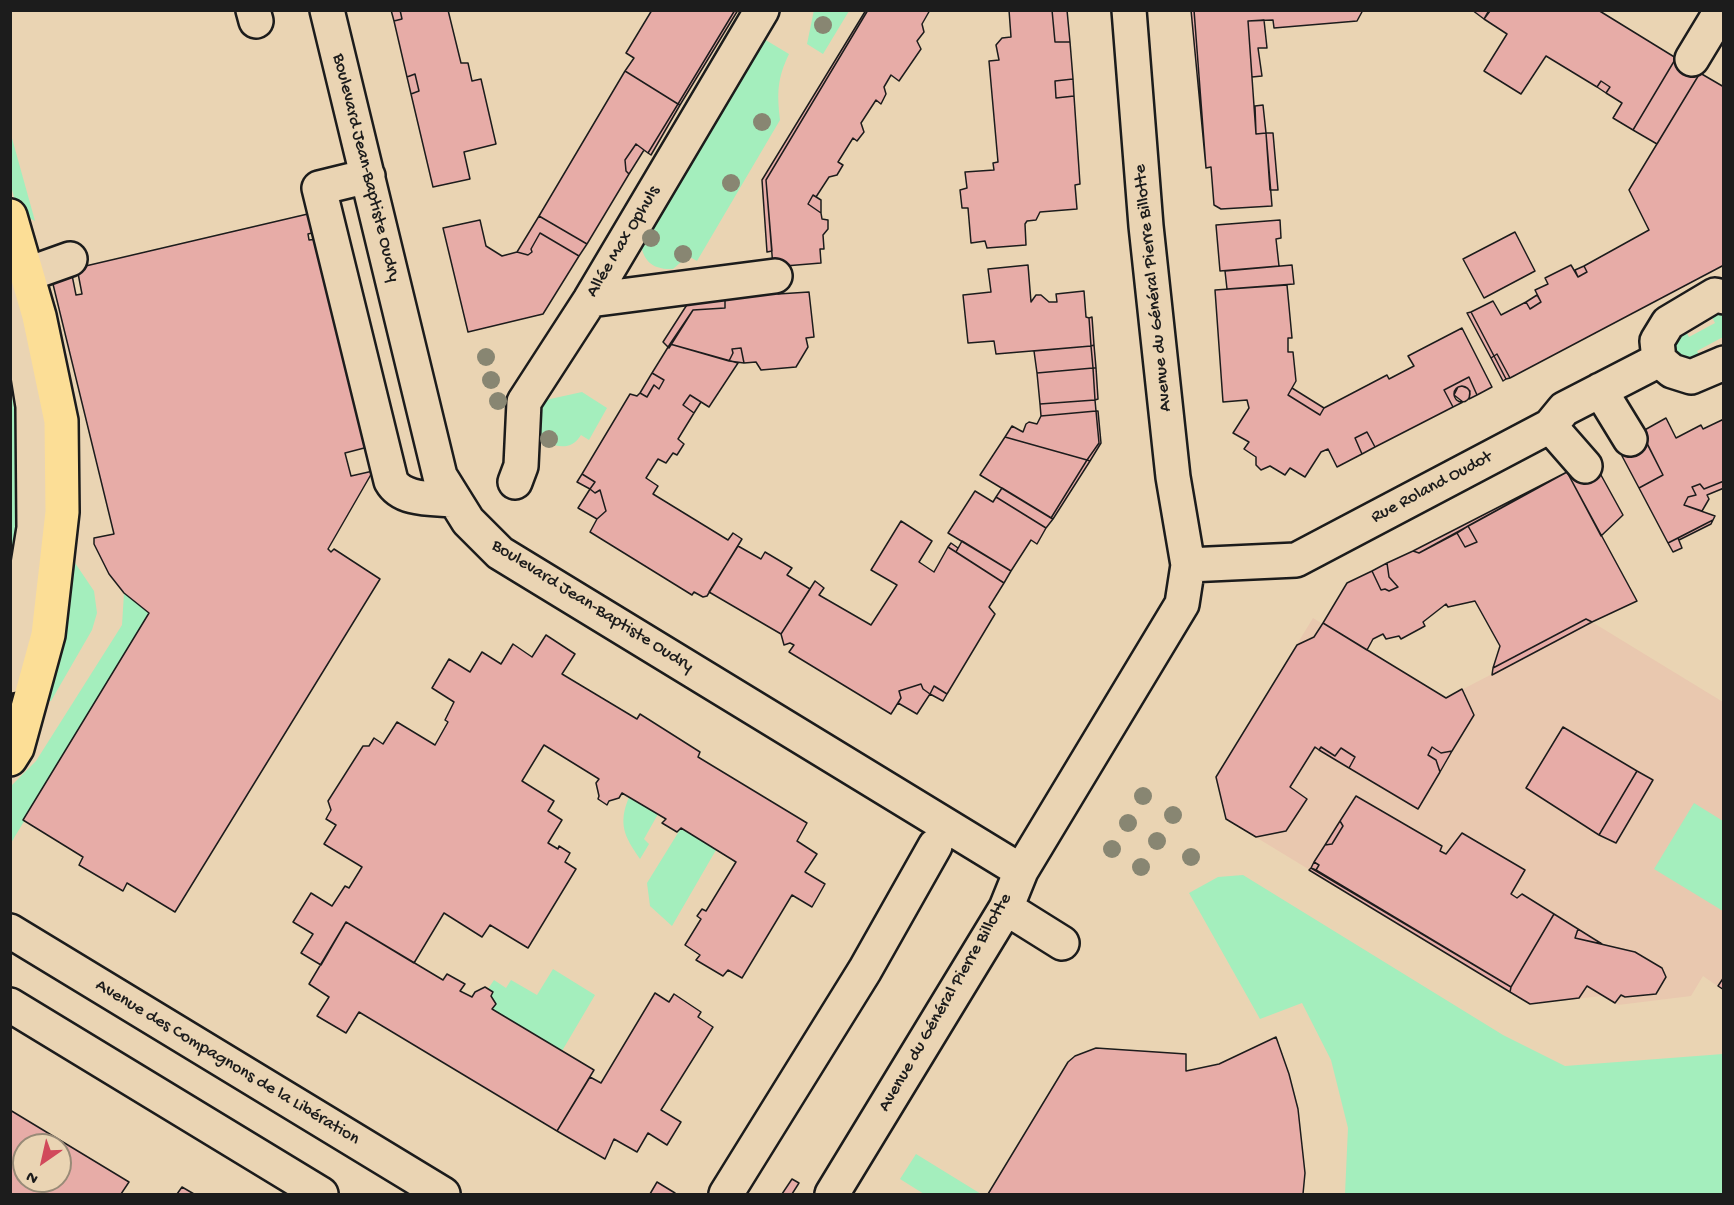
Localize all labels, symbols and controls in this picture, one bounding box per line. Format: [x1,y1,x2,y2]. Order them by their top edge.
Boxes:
street label: Boulevard Jean-Baptiste Oudry [326,52,404,284]
street label: Avenue du Général Pierre Billotte [1130,163,1178,413]
street label: Allée Max Ophuls [582,182,666,302]
street label: Rue Roland Oudot [1368,447,1496,529]
street label: Boulevard Jean-Baptiste Oudry [487,536,697,678]
street label: Avenue du Général Pierre Billotte [875,890,1017,1116]
street label: Avenue des Compagnons de la Libération [91,975,363,1151]
north arrow [12,1133,72,1193]
text: N [23,1166,42,1187]

